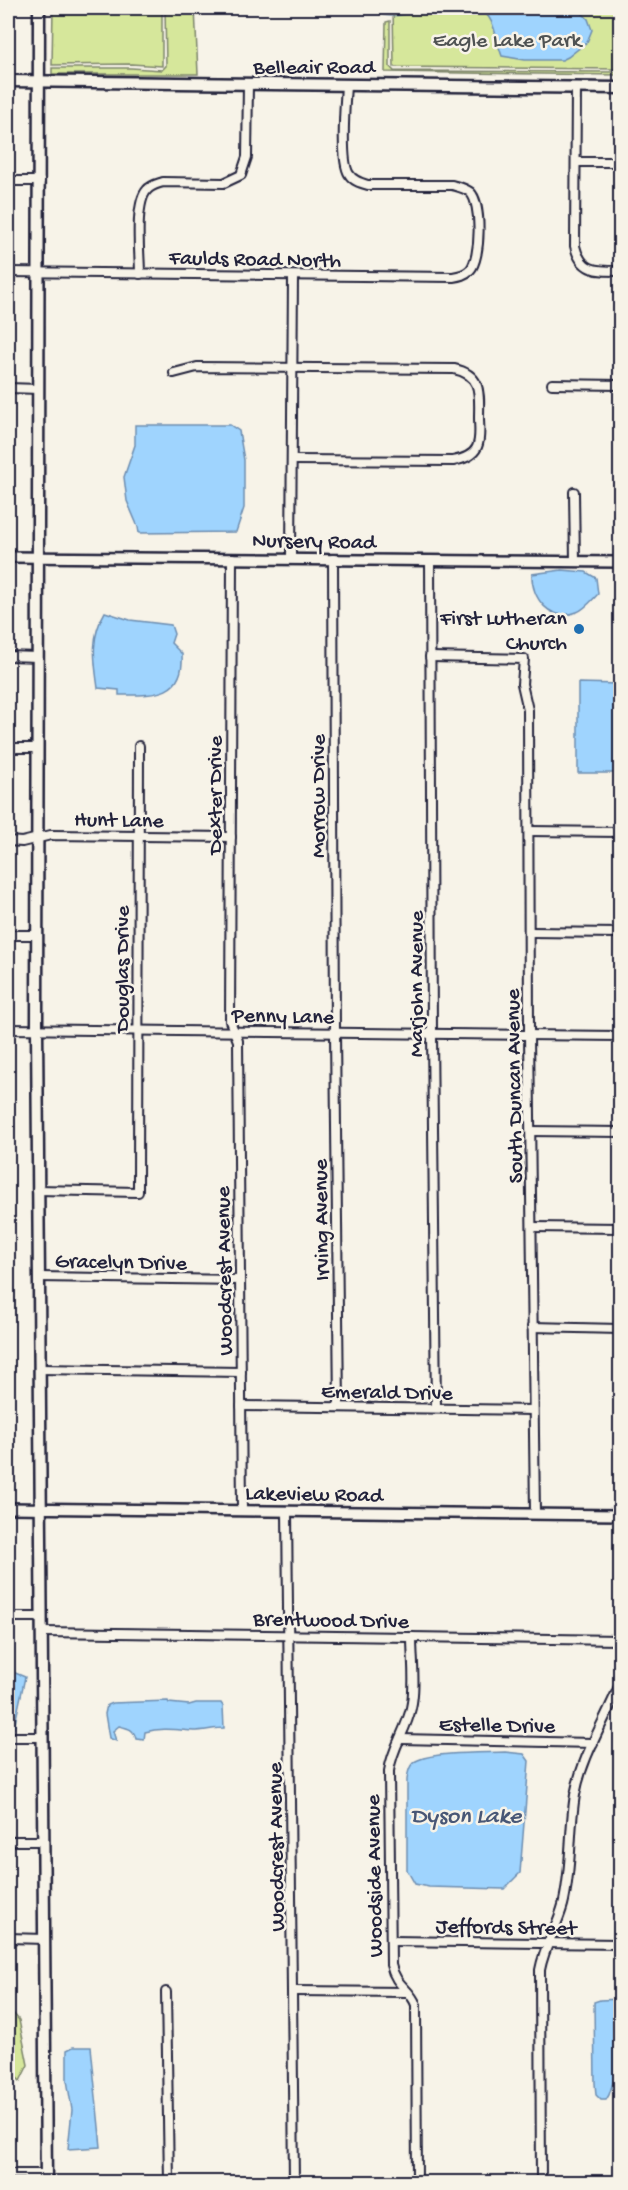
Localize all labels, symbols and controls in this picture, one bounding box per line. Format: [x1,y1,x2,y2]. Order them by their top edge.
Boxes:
park label: Eagle Lake Park [433,29,583,55]
street label: Belleair Road [252,56,377,82]
street label: Faulds Road North [167,246,342,276]
street label: Nursery Road [252,529,378,557]
place label: First Lutheran Church [439,607,568,658]
marker: First Lutheran Church [572,622,586,636]
street label: Morrow Drive [307,733,333,858]
street label: Dexter Drive [204,735,230,856]
street label: Hunt Lane [74,808,165,836]
street label: Douglas Drive [111,905,137,1034]
street label: Marjohn Avenue [405,910,431,1057]
street label: South Duncan Avenue [501,988,531,1183]
street label: Penny Lane [230,1004,335,1032]
street label: Irving Avenue [309,1158,337,1281]
street label: Woodcrest Avenue [212,1185,240,1356]
street label: Gracelyn Drive [55,1250,188,1278]
street label: Emerald Drive [321,1380,454,1408]
street label: Lakeview Road [245,1482,385,1510]
street label: Brentwood Drive [252,1608,410,1636]
street label: Estelle Drive [439,1713,556,1741]
street label: Woodcrest Avenue [264,1761,292,1932]
street label: Woodside Avenue [362,1794,390,1958]
water label: Dyson Lake [410,1803,523,1832]
street label: Jeffords Street [435,1915,578,1943]

